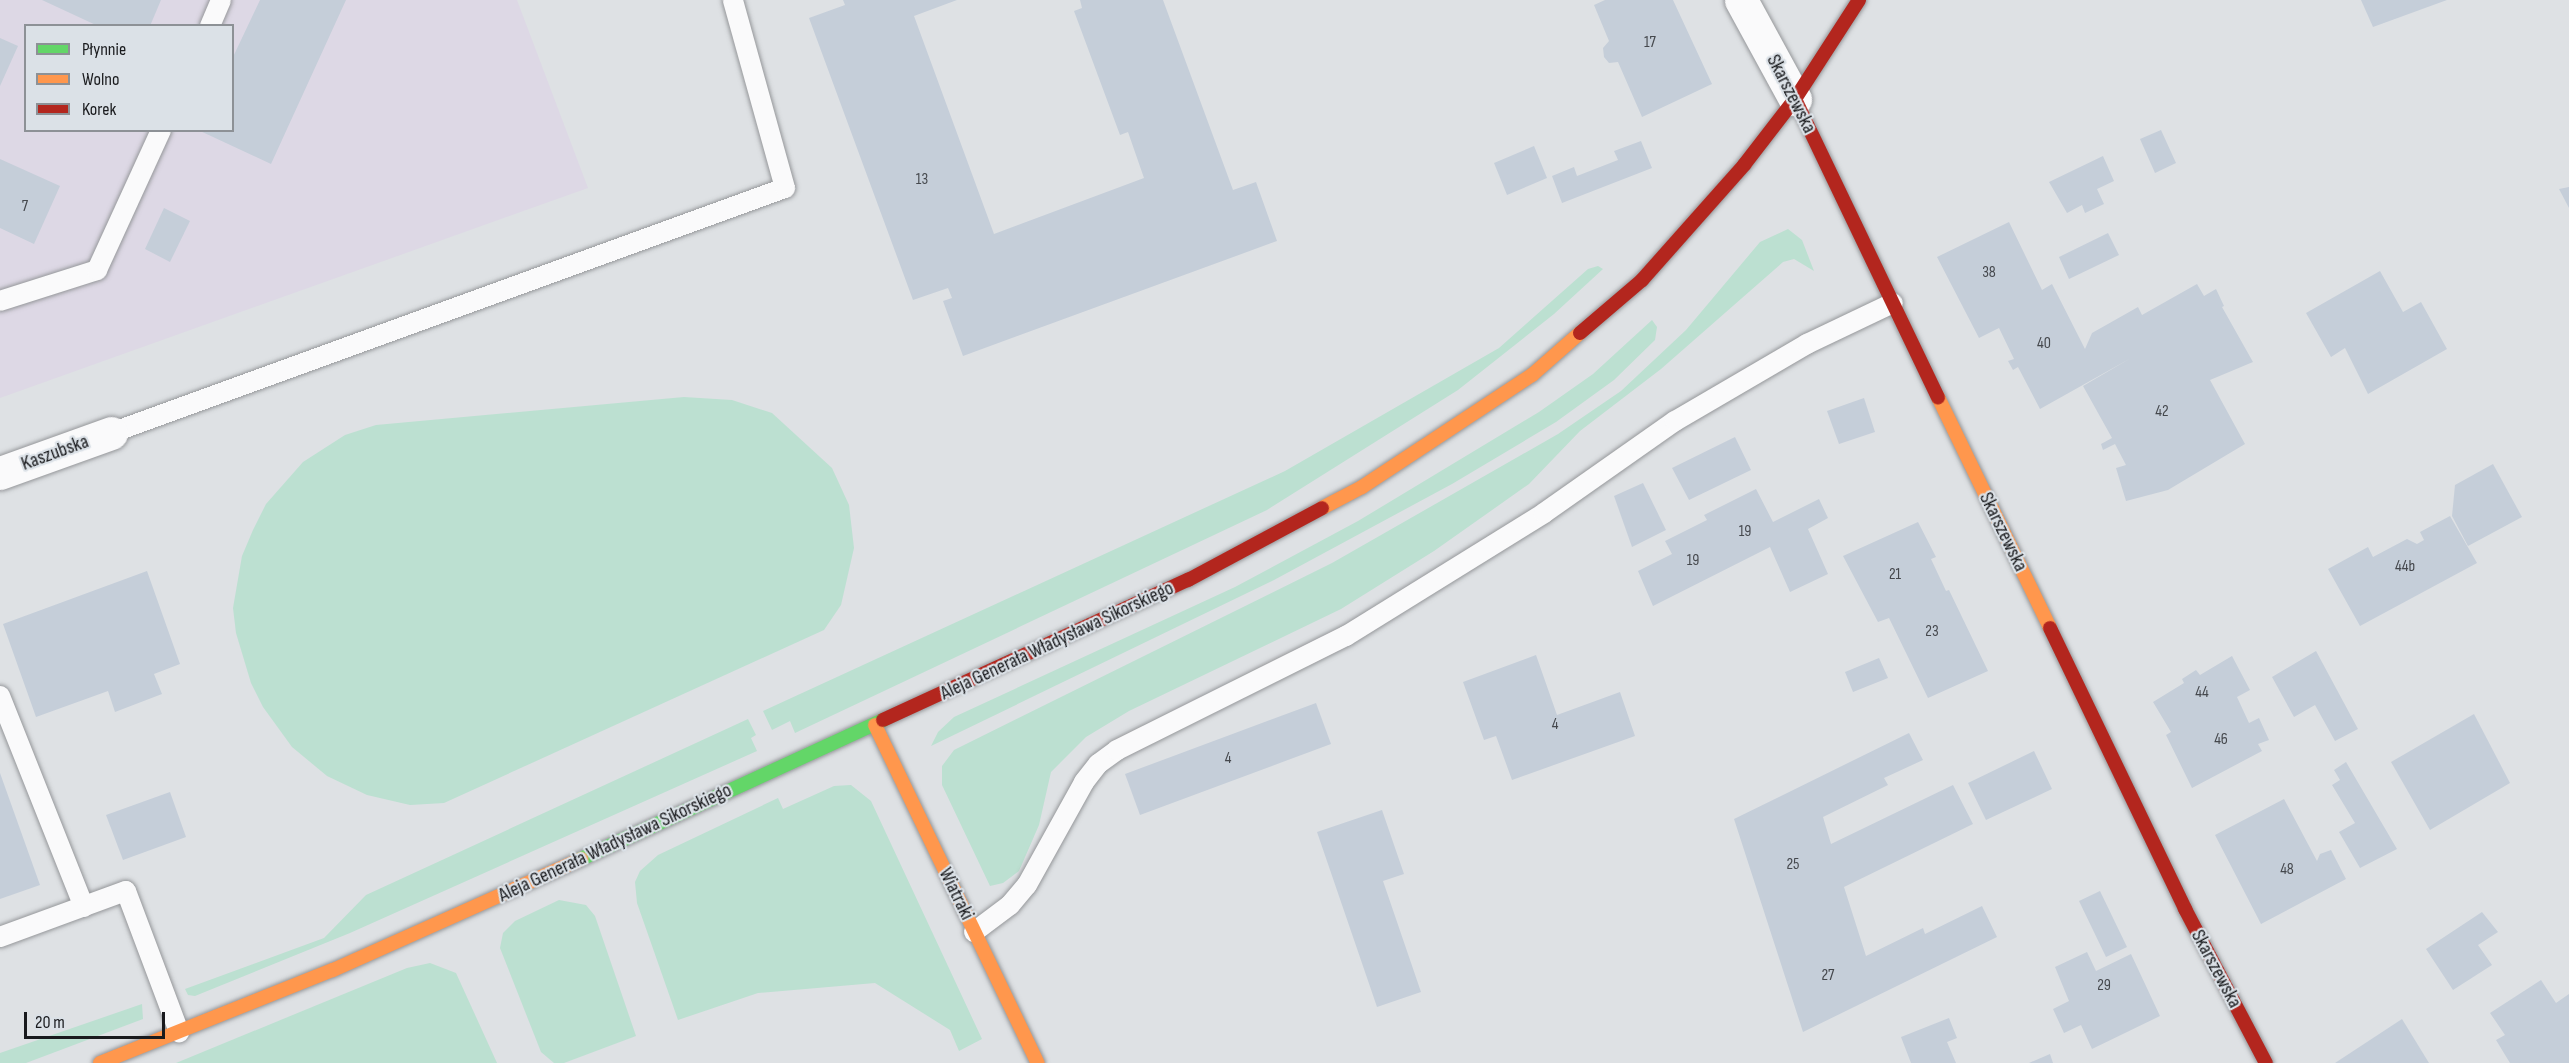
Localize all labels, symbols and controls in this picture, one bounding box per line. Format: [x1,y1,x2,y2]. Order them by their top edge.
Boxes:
legend [24,24,234,132]
house number: 17 [1644,33,1656,53]
text: Płynnie [82,39,126,60]
street label: Skarszewska [1761,51,1821,137]
text: Wolno [82,69,119,90]
text: Korek [82,99,116,120]
house number: 13 [916,170,928,190]
house number: 7 [22,197,28,217]
house number: 38 [1982,263,1996,283]
house number: 40 [2037,334,2051,354]
house number: 42 [2155,402,2169,422]
street label: Kaszubska [18,430,92,476]
street label: Skarszewska [1974,489,2032,575]
house number: 19 [1739,522,1751,542]
house number: 19 [1687,551,1699,571]
house number: 44b [2395,557,2415,577]
house number: 21 [1889,565,1901,585]
street label: Aleja Generała Władysława Sikorskiego [937,576,1177,706]
house number: 23 [1925,622,1939,642]
house number: 44 [2195,683,2209,703]
house number: 4 [1552,715,1558,735]
house number: 46 [2214,730,2228,750]
house number: 4 [1225,749,1231,769]
street label: Aleja Generała Władysława Sikorskiego [495,778,735,908]
house number: 25 [1786,855,1800,875]
house number: 48 [2280,860,2294,880]
street label: Wiatraki [933,864,979,924]
street label: Skarszewska [2185,926,2247,1012]
house number: 27 [1821,966,1835,986]
house number: 29 [2097,976,2111,996]
scale bar [27,1000,168,1038]
text: 20 m [35,1012,65,1033]

